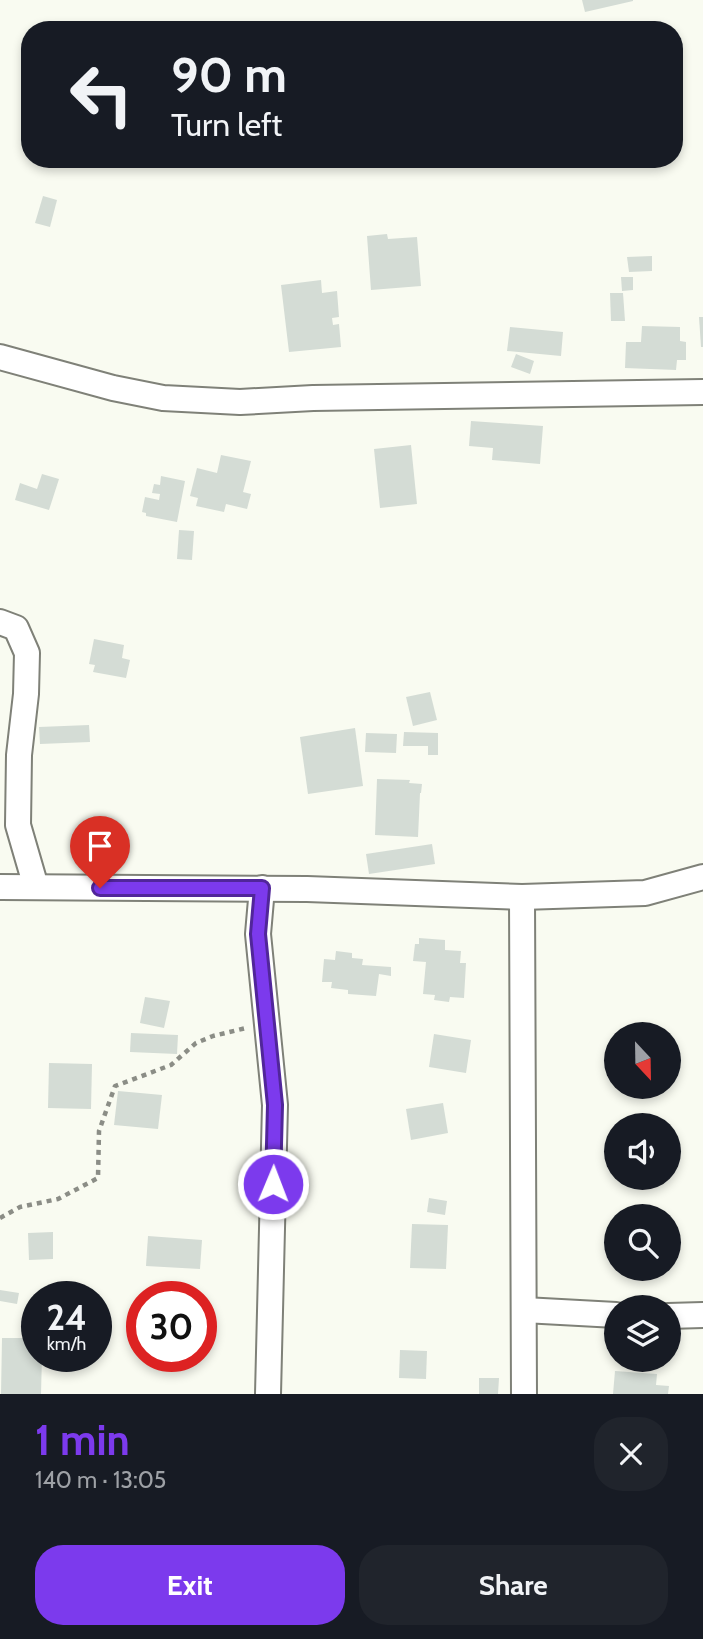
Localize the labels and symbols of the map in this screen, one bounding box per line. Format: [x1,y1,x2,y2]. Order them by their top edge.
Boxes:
pin [70,816,130,888]
north arrow [604,1022,681,1099]
position arrow [236,1147,310,1221]
speed limit sign: 30 [126,1281,217,1372]

